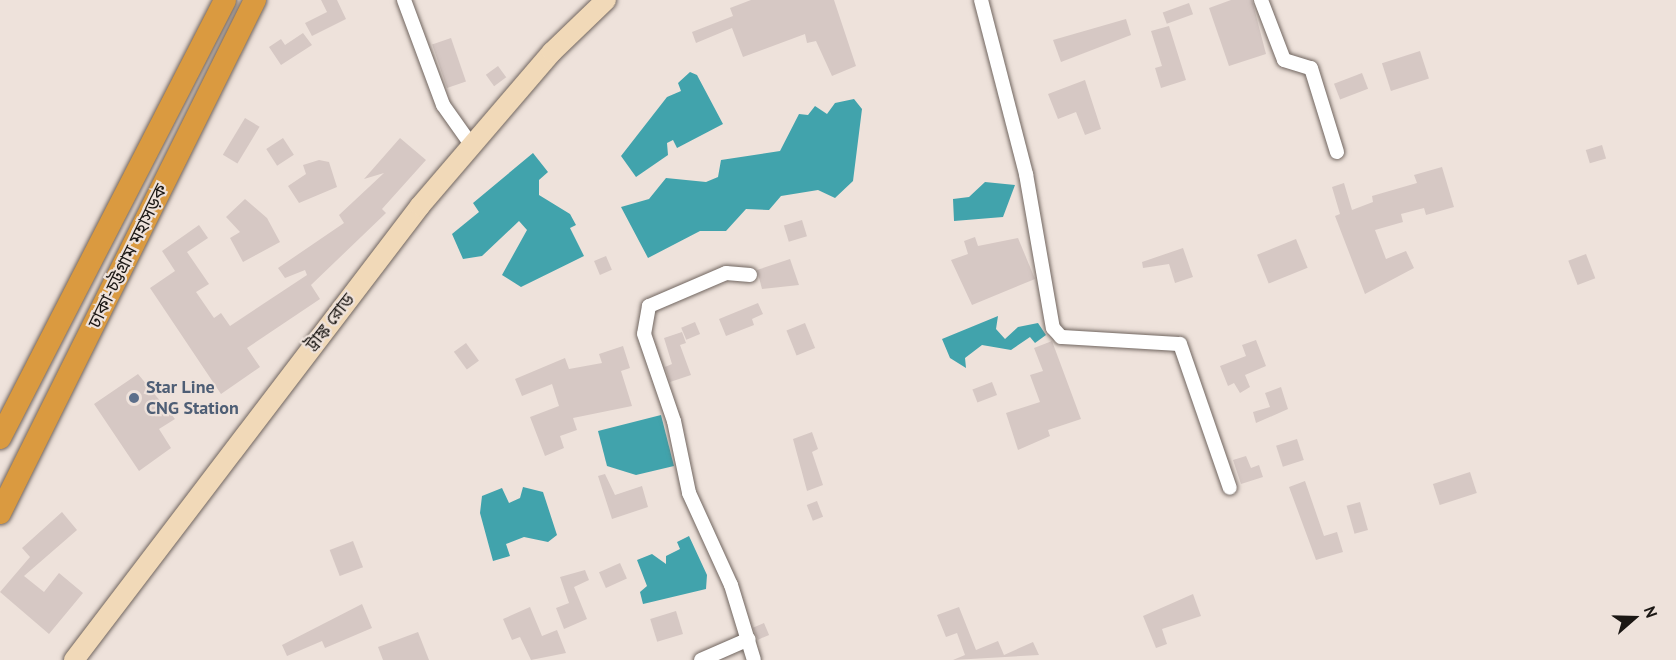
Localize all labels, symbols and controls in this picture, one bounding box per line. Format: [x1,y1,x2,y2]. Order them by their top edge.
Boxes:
street label: ঢাকা-চট্টগ্রাম মহাসড়ক [84,181,172,331]
street label: ট্রাঙ্ক রোড [301,289,359,355]
place label: Star Line CNG Station [146,377,239,420]
marker: Star Line CNG Station [127,391,141,405]
north arrow [1604,588,1664,648]
text: N [1640,603,1662,620]

